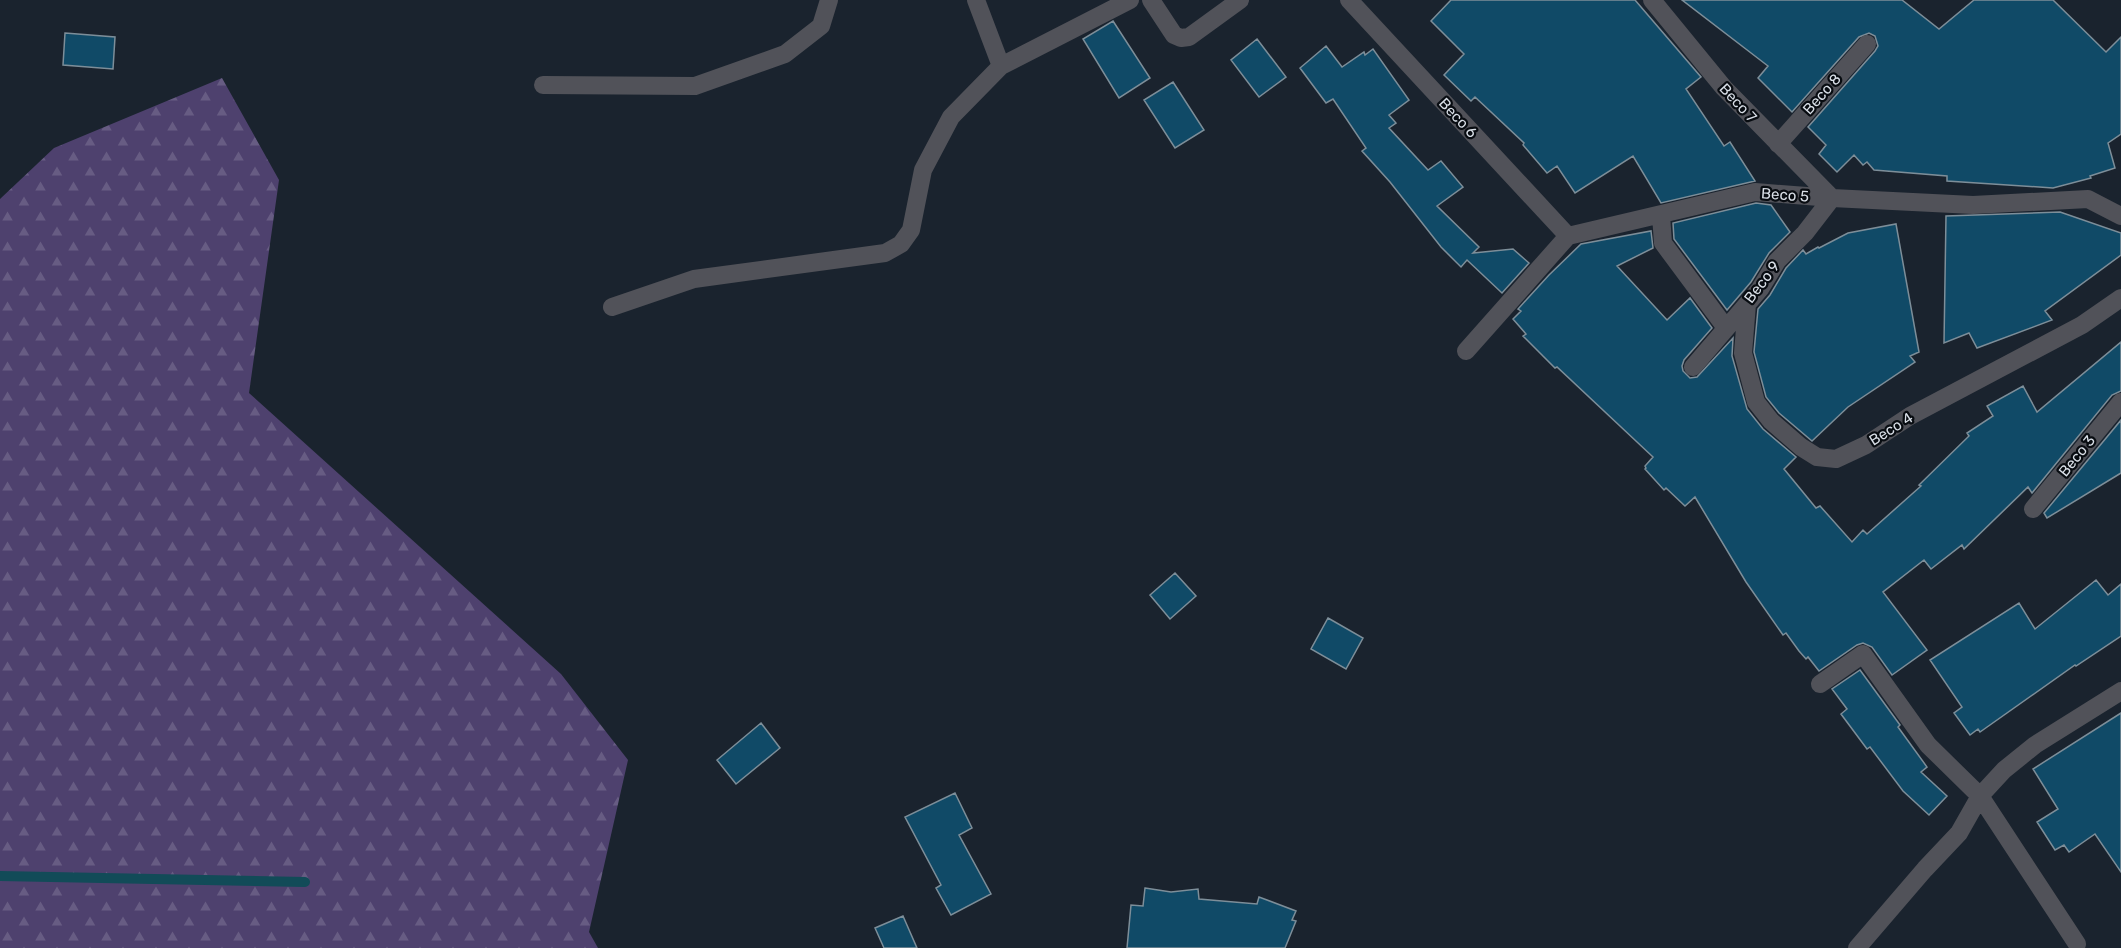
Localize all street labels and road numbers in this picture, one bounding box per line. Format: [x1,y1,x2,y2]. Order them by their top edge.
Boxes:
street label: Beco 8 [1799,70,1845,118]
street label: Beco 7 [1715,80,1761,126]
street label: Beco 6 [1435,94,1481,142]
street label: Beco 5 [1760,184,1810,206]
street label: Beco 9 [1740,257,1784,307]
street label: Beco 4 [1866,409,1916,449]
street label: Beco 3 [2055,432,2099,480]

